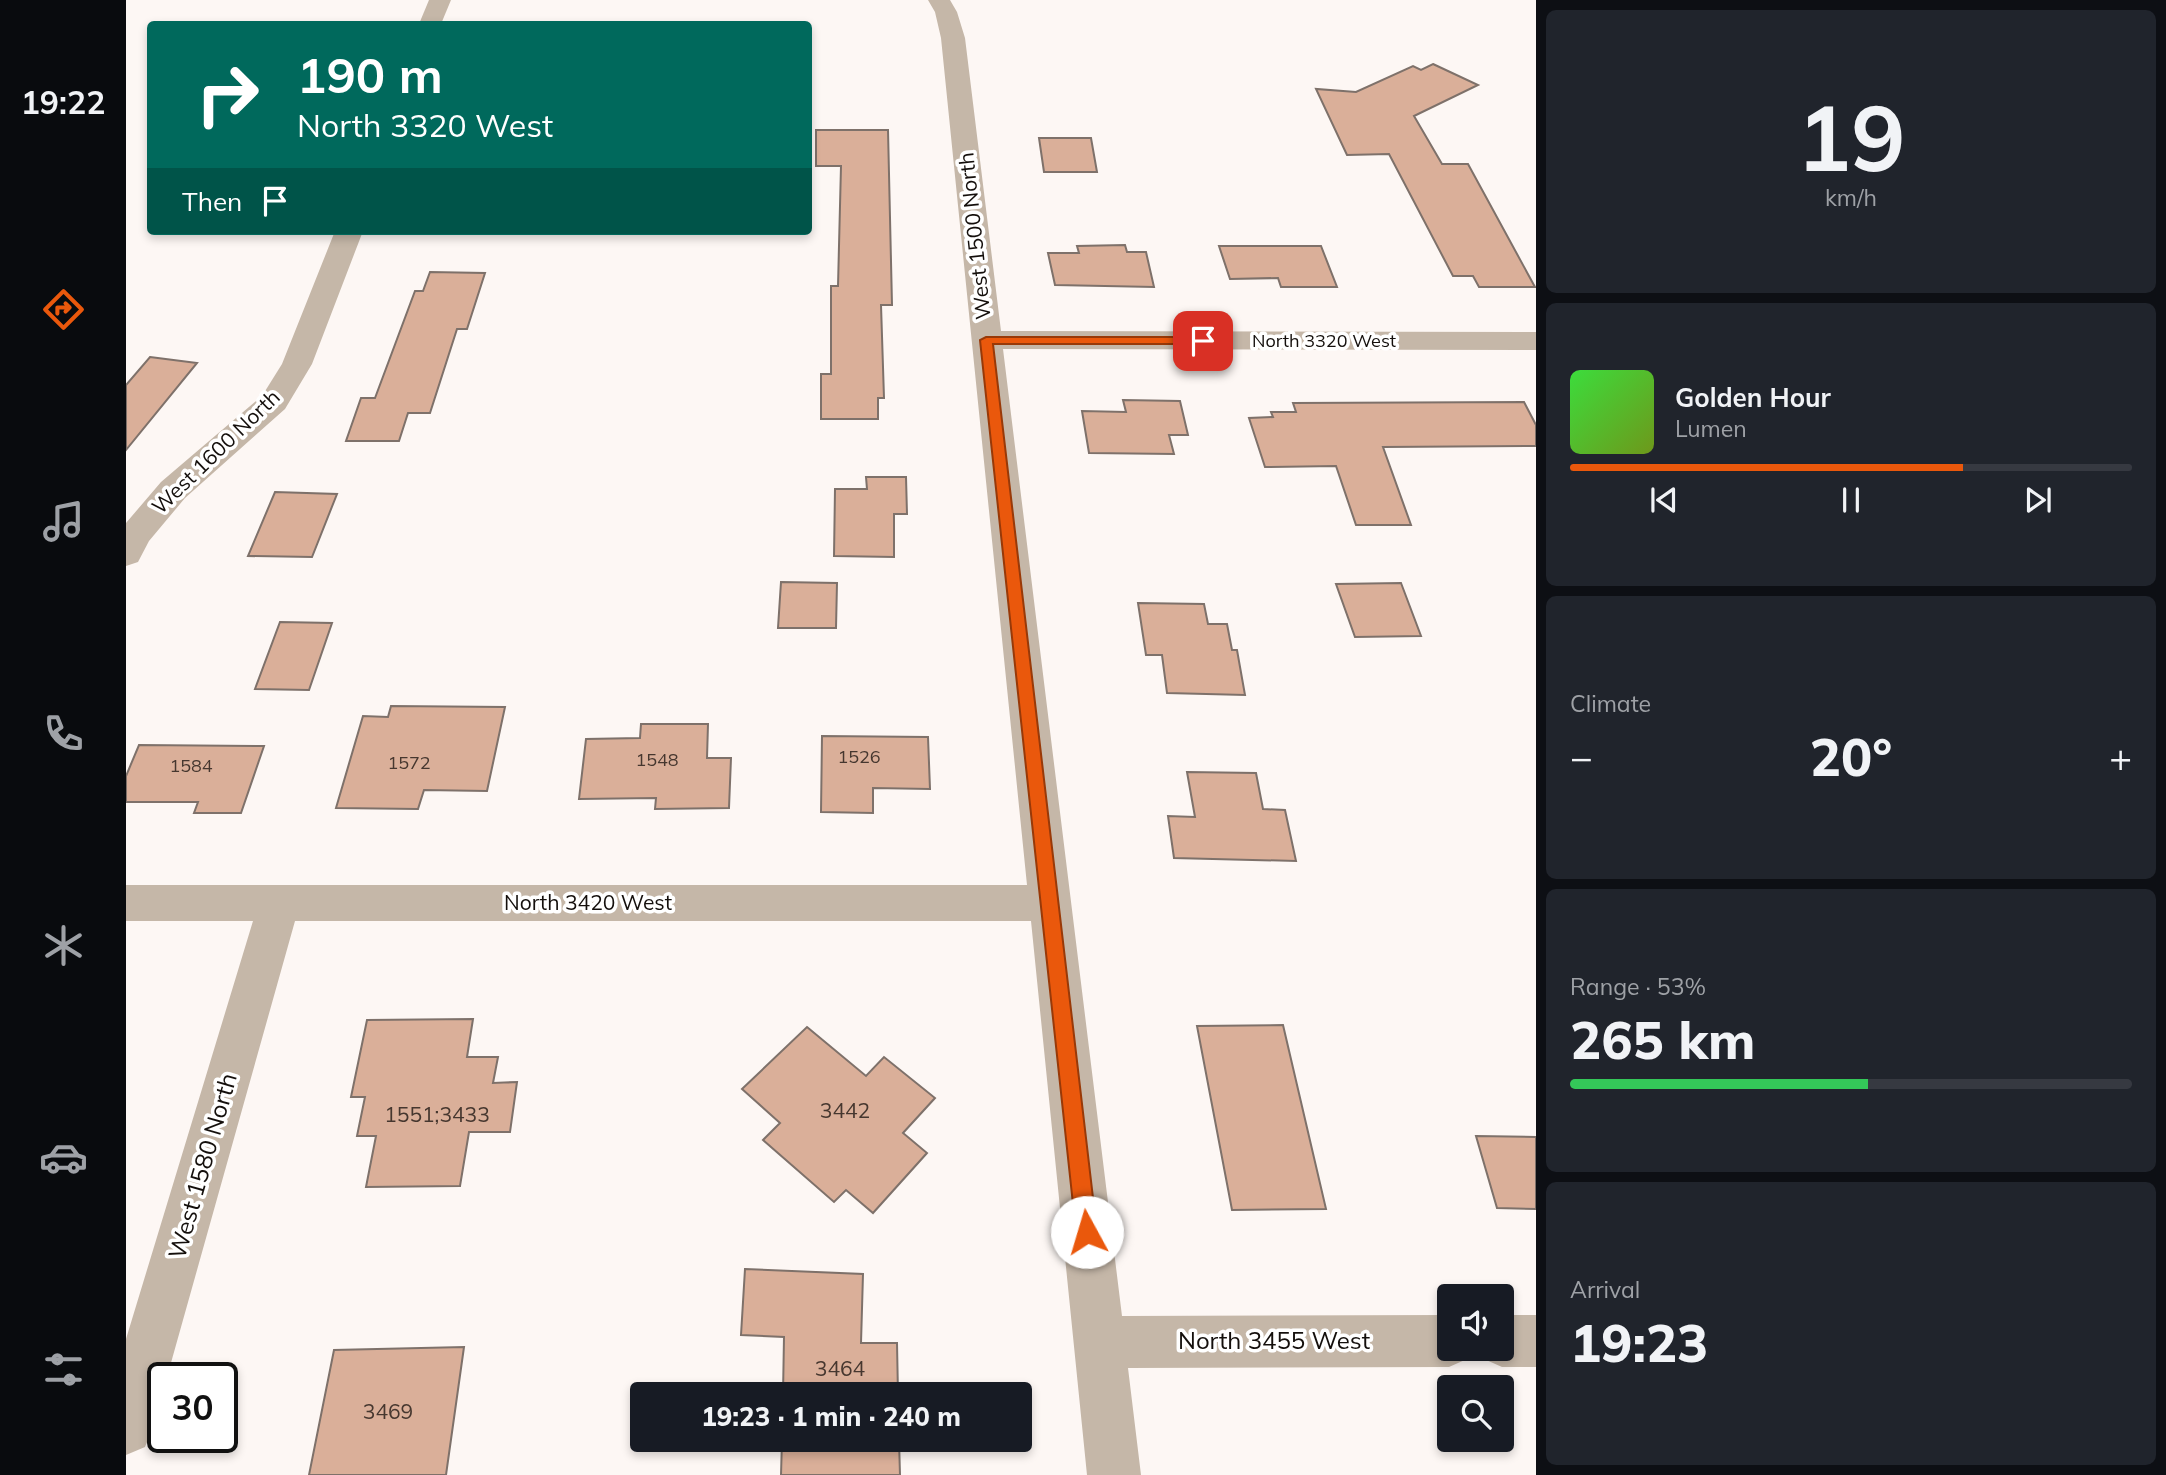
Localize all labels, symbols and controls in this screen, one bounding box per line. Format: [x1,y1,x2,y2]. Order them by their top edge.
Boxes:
text: 190 m [297,44,443,105]
icon: right [182,49,273,140]
text: 19 [1796,80,1906,194]
text: 19:22 [21,82,105,122]
text: North 3320 West [297,105,553,145]
street label: West 1500 North [952,151,996,321]
icon: arrive [256,182,294,220]
text: km/h [1825,183,1877,212]
text: Then [182,185,242,218]
icon: directions [39,285,88,334]
pin [1173,311,1233,371]
icon: arrive [1184,322,1222,360]
street label: North 3320 West [1252,329,1396,352]
text: Golden Hour [1675,381,1831,414]
street label: West 1600 North [146,384,285,519]
text: Lumen [1675,414,1747,443]
icon: previous [1645,481,1683,519]
icon: pause [1832,481,1870,519]
icon: next [2019,481,2057,519]
icon: music [39,497,88,546]
text: Climate [1570,689,1651,718]
icon: phone [39,709,88,758]
text: 20° [1810,724,1892,789]
text: − [1570,733,1593,781]
text: + [2109,733,2132,781]
house number: 1526 [837,745,881,768]
house number: 1548 [635,748,679,771]
house number: 1572 [387,751,431,774]
house number: 1584 [169,754,213,777]
street label: North 3420 West [504,889,672,915]
icon: climate [39,921,88,970]
text: Range · 53% [1570,972,1706,1001]
text: 265 km [1570,1007,1755,1072]
street label: West 1580 North [161,1069,243,1262]
house number: 3442 [820,1097,870,1123]
house number: 1551;3433 [384,1101,490,1127]
icon: car [39,1133,88,1182]
position arrow [1050,1195,1124,1269]
text: Arrival [1570,1275,1640,1304]
map controls [1437,1284,1514,1452]
button: sound [1437,1284,1514,1361]
text: 19:23 [1570,1310,1708,1375]
street label: North 3455 West [1178,1325,1370,1355]
icon: filters [39,1345,88,1394]
house number: 3464 [815,1355,866,1381]
speed limit sign: 30 [147,1362,238,1453]
button: search [1437,1375,1514,1452]
house number: 3469 [363,1398,413,1424]
text: 19:23 · 1 min · 240 m [701,1400,961,1433]

